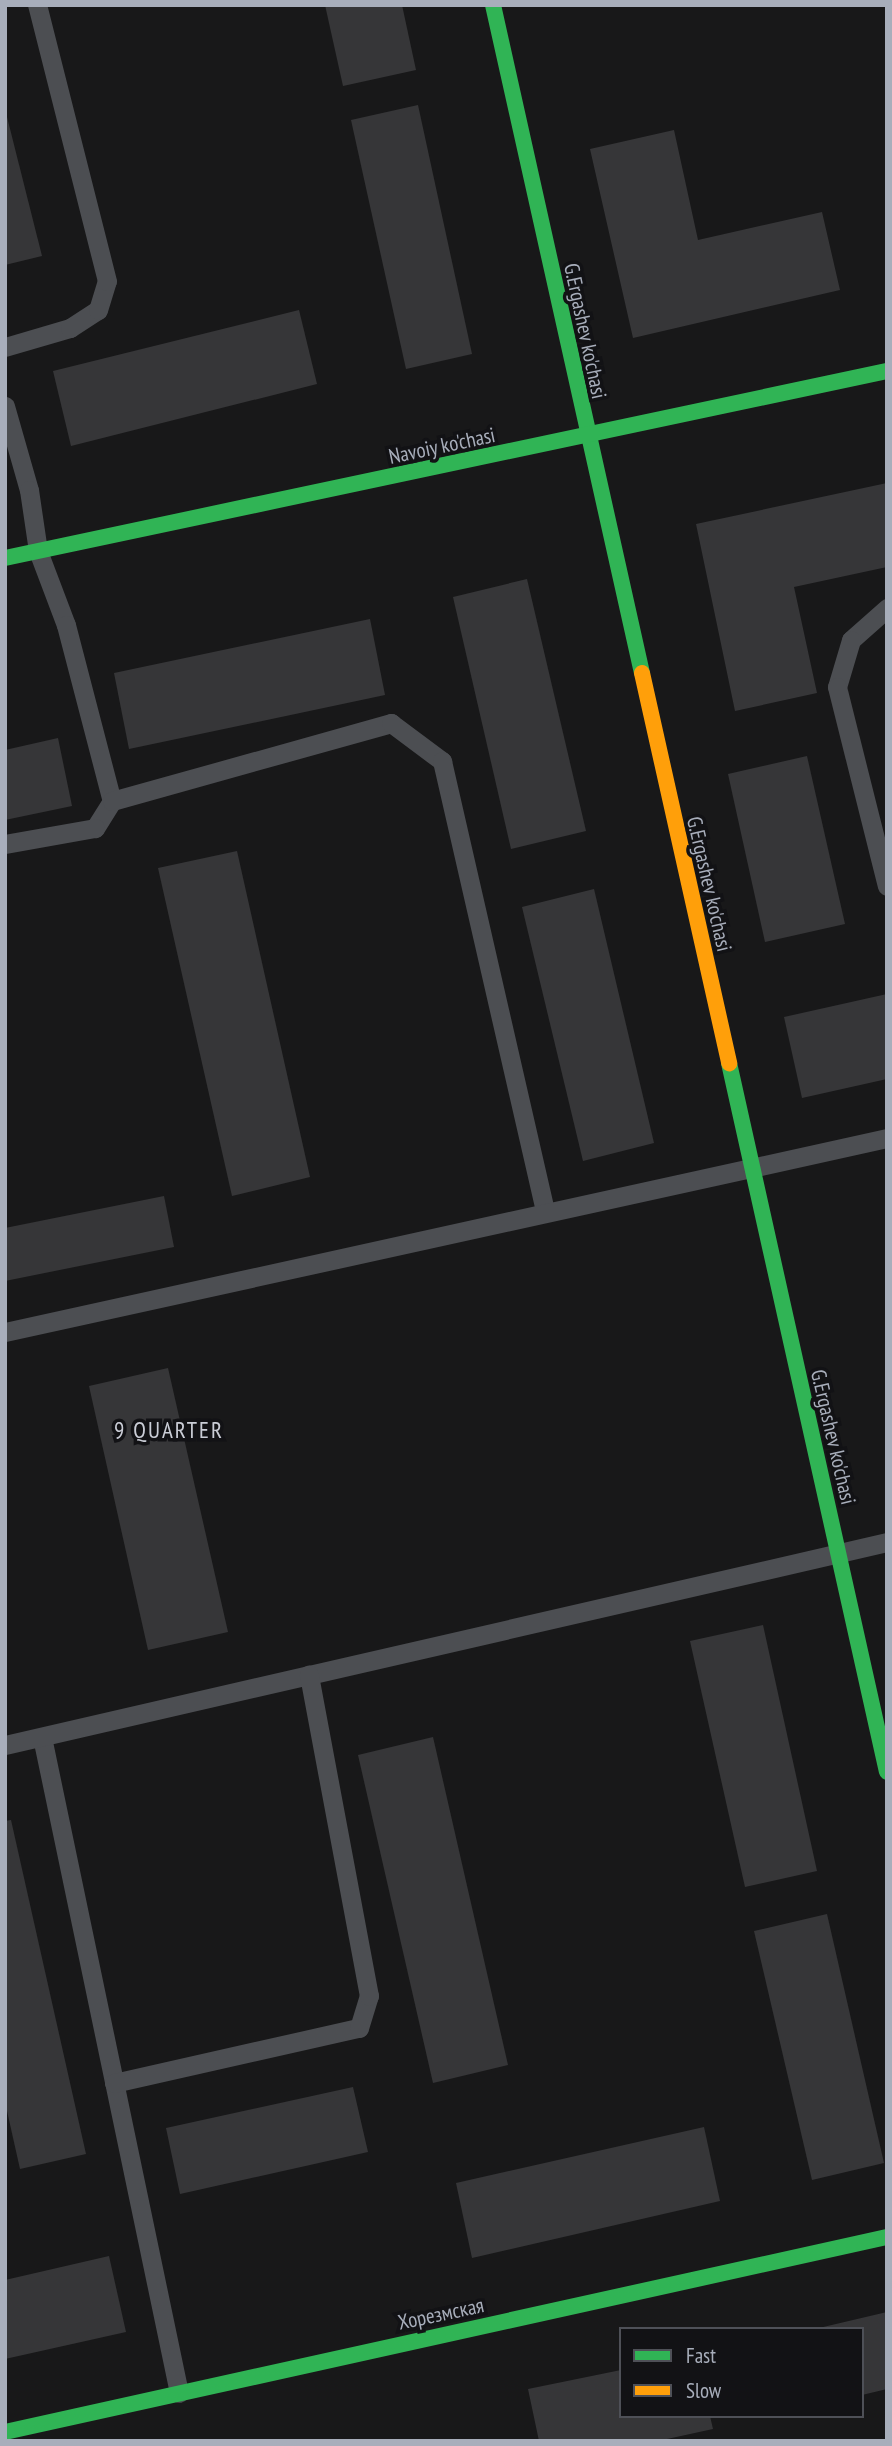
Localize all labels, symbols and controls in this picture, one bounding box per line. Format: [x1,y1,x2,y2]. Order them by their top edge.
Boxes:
street label: G.Ergashev ko'chasi [558,261,612,401]
street label: Navoiy ko'chasi [386,422,498,470]
street label: G.Ergashev ko'chasi [681,814,737,954]
street label: G.Ergashev ko'chasi [805,1367,861,1507]
district label: 9 QUARTER [115,1416,223,1444]
street label: Хорезмская [396,2293,486,2335]
legend [619,2327,864,2418]
text: Fast [686,2342,716,2369]
text: Slow [686,2377,721,2404]

